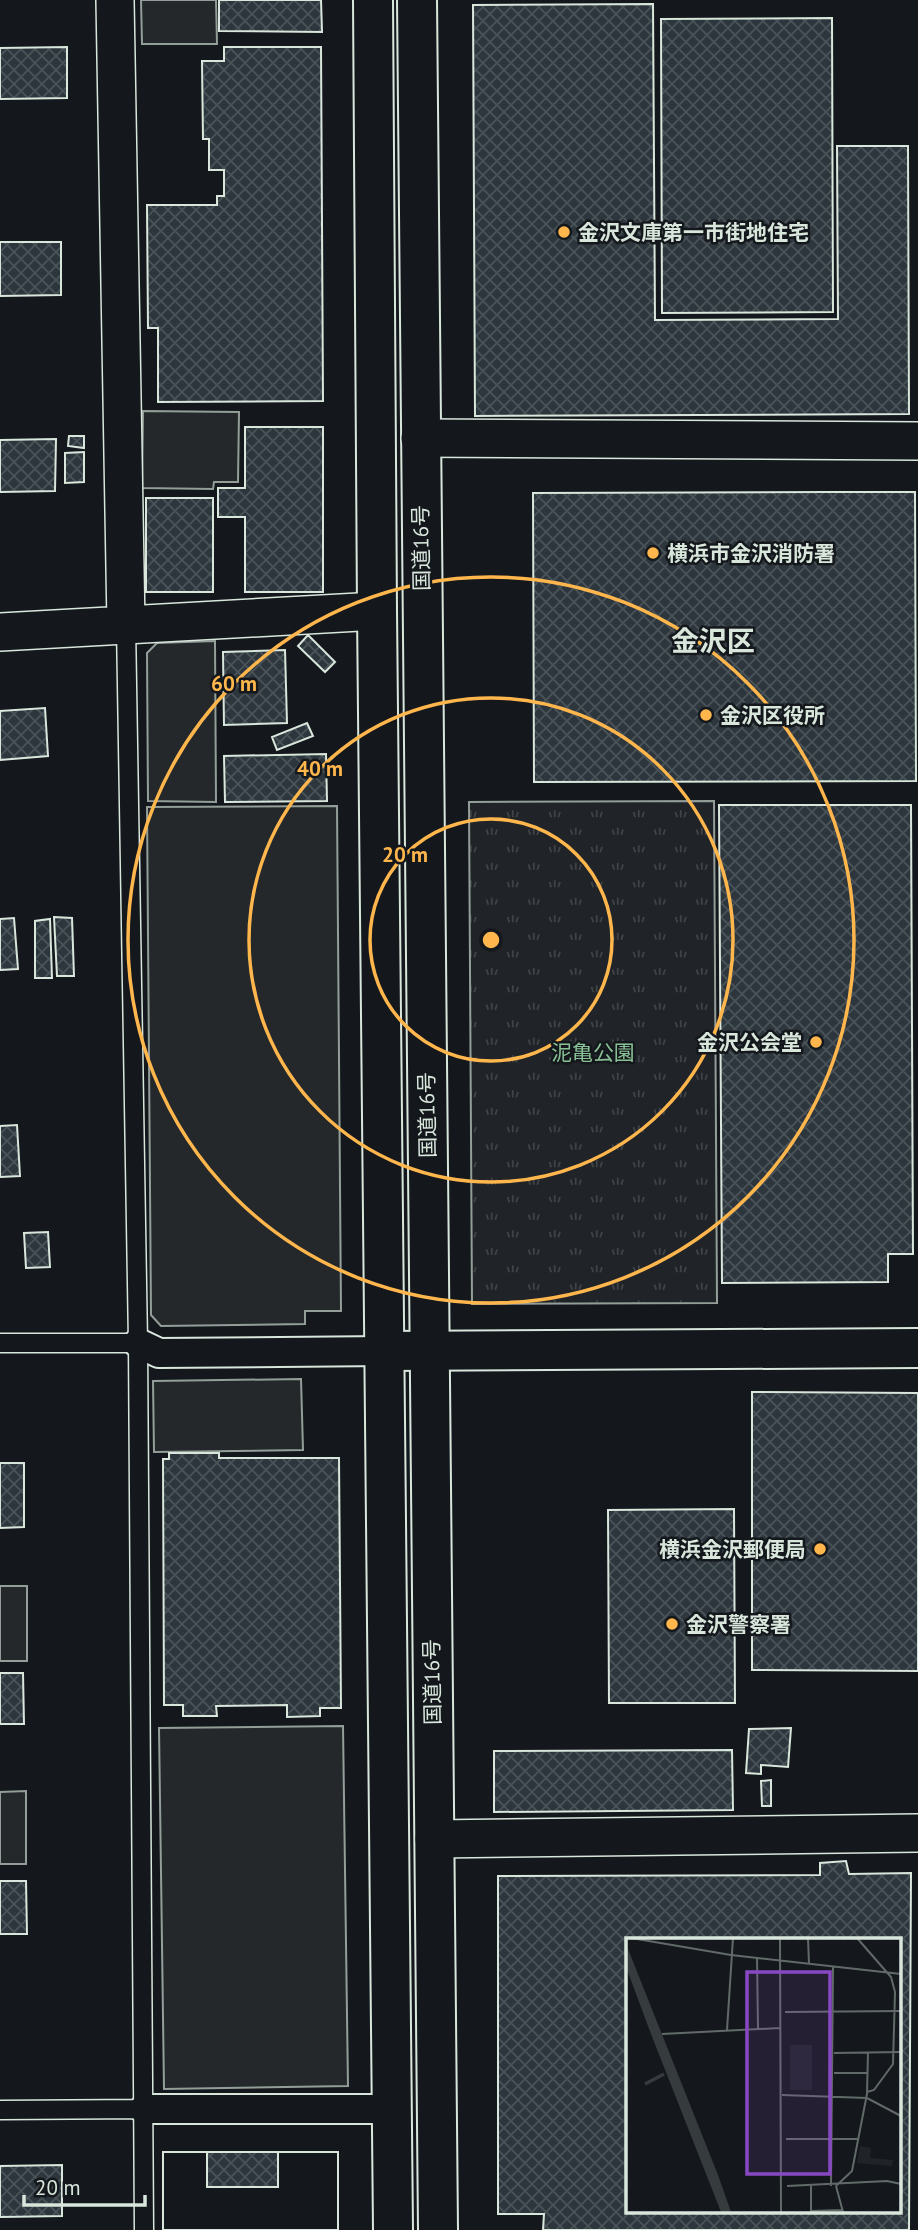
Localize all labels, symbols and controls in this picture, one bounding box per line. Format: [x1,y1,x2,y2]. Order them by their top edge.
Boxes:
place label: 金沢文庫第一市街地住宅 [578,219,809,246]
marker: 金沢文庫第一市街地住宅 [556,224,572,240]
street label: 国道16号 [407,505,435,591]
place label: 横浜市金沢消防署 [667,540,835,567]
marker: 横浜市金沢消防署 [645,545,661,561]
district label: 金沢区 [671,622,755,659]
text: 60 m [211,670,257,697]
place label: 金沢区役所 [720,702,825,729]
marker: 金沢区役所 [698,707,714,723]
text: 40 m [297,755,343,782]
text: 20 m [382,841,428,868]
centre of rings [479,928,503,952]
place label: 金沢公会堂 [697,1029,802,1056]
marker: 金沢公会堂 [808,1034,824,1050]
park label: 泥亀公園 [551,1039,635,1066]
street label: 国道16号 [413,1072,441,1158]
place label: 横浜金沢郵便局 [659,1536,806,1563]
marker: 横浜金沢郵便局 [812,1541,828,1557]
place label: 金沢警察署 [686,1611,791,1638]
marker: 金沢警察署 [664,1616,680,1632]
street label: 国道16号 [418,1639,446,1725]
inset map [626,1938,900,2212]
scale bar [24,2164,145,2208]
text: 20 m [35,2174,81,2201]

